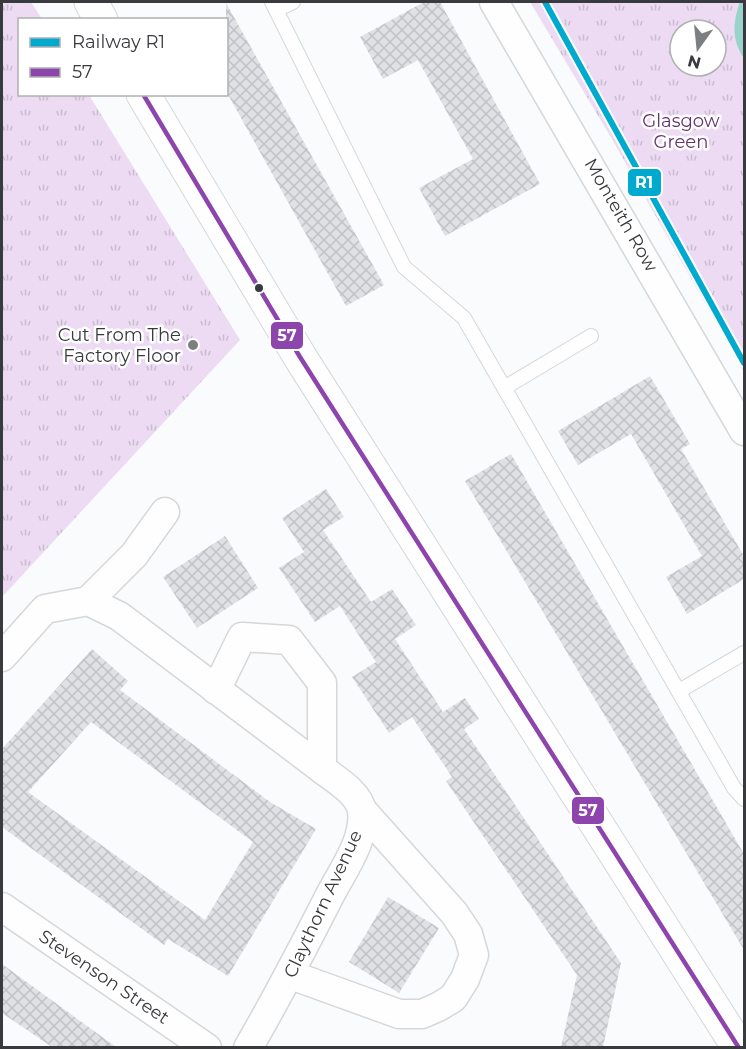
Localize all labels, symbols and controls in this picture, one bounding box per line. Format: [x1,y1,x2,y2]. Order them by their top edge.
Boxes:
legend [18,18,228,96]
north arrow [668,18,728,78]
text: Railway R1 [72,31,165,53]
text: N [686,51,703,73]
text: 57 [72,61,93,83]
park label: Glasgow Green [642,110,720,153]
street label: Monteith Row [580,154,662,276]
line badge: R1 [627,168,662,197]
text: R1 [635,173,653,192]
unlabelled marker [253,282,265,294]
line badge: 57 [270,321,304,350]
place label: Cut From The Factory Floor [58,324,181,367]
text: 57 [277,326,297,345]
marker: Cut From The Factory Floor [186,338,200,352]
line badge: 57 [571,796,605,825]
text: 57 [578,801,598,820]
street label: Claythorn Avenue [279,827,367,981]
street label: Stevenson Street [35,925,173,1029]

